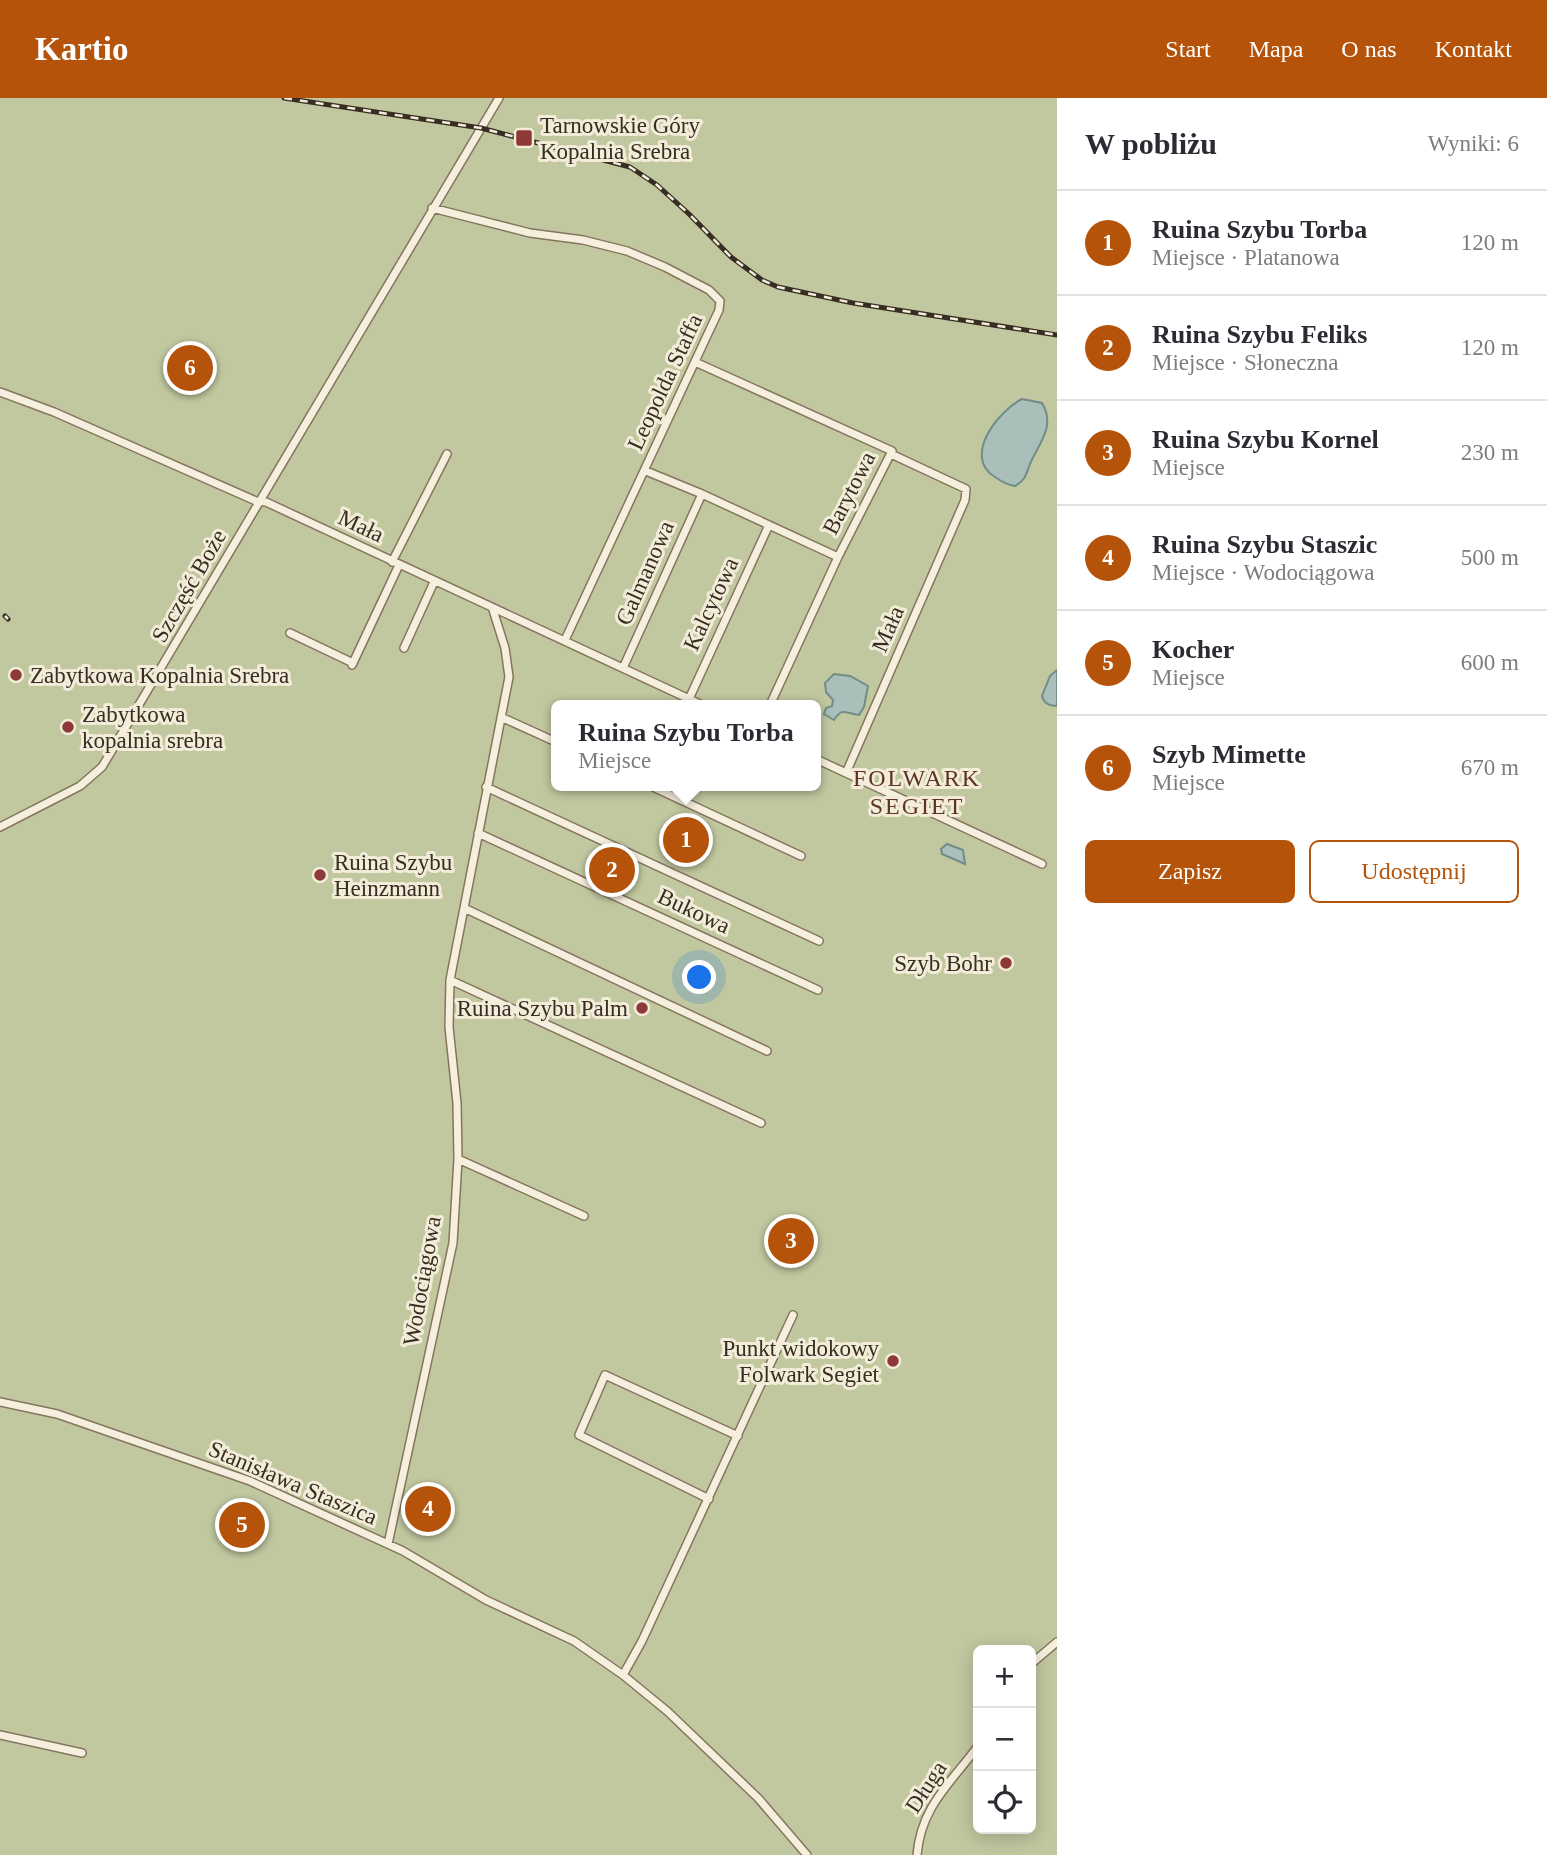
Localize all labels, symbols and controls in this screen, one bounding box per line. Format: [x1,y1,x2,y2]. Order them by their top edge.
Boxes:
text: Kartio [35,31,128,67]
text: Start [1165,36,1211,62]
text: Mapa [1249,36,1303,62]
text: O nas [1341,36,1397,62]
text: Kontakt [1435,36,1512,62]
place label: Tarnowskie Góry Kopalnia Srebra [540,113,700,164]
text: W pobliżu [1085,127,1217,160]
marker: Tarnowskie Góry Kopalnia Srebra [514,128,534,148]
text: Wyniki: 6 [1428,131,1519,156]
text: Ruina Szybu Torba [1152,215,1367,244]
text: 1 [1102,230,1114,255]
text: 120 m [1461,230,1519,255]
text: Miejsce · Platanowa [1152,245,1340,270]
street label: Leopolda Staffa [623,310,707,454]
text: Ruina Szybu Feliks [1152,320,1367,349]
text: 2 [1102,335,1114,360]
text: 120 m [1461,335,1519,360]
pin: 6 [167,342,213,394]
text: Miejsce · Słoneczna [1152,350,1338,375]
text: Ruina Szybu Kornel [1152,425,1379,454]
text: 3 [1102,440,1114,465]
text: 230 m [1461,440,1519,465]
street label: Barytowa [818,447,880,539]
text: Miejsce [1152,455,1225,480]
street label: Mała [334,505,388,547]
street label: Galmanowa [611,517,679,629]
street label: Szczęść Boże [147,525,231,647]
text: Ruina Szybu Staszic [1152,530,1377,559]
text: 4 [1102,545,1114,570]
text: 500 m [1461,545,1519,570]
street label: Kalcytowa [679,554,743,654]
text: Miejsce · Wodociągowa [1152,560,1375,585]
street label: Mała [867,602,909,656]
text: Kocher [1152,635,1234,664]
text: 5 [1102,650,1114,675]
text: 600 m [1461,650,1519,675]
place label: Zabytkowa Kopalnia Srebra [30,663,289,688]
text: Miejsce [1152,665,1225,690]
marker: Zabytkowa Kopalnia Srebra [8,667,24,683]
popup [551,700,821,791]
place label: Zabytkowa kopalnia srebra [82,702,223,753]
text: Ruina Szybu Torba [578,718,794,747]
marker: Zabytkowa kopalnia srebra [60,719,76,735]
text: Szyb Mimette [1152,740,1306,769]
text: Miejsce [578,748,651,773]
text: 6 [1102,755,1114,780]
text: 670 m [1461,755,1519,780]
district label: FOLWARK SEGIET [853,765,981,819]
text: Miejsce [1152,770,1225,795]
pin: 1 [663,814,709,866]
button: Zapisz [1085,840,1295,903]
button: Udostępnij [1309,840,1519,903]
pin: 2 [589,844,635,896]
place label: Ruina Szybu Heinzmann [334,850,453,901]
marker: Ruina Szybu Heinzmann [312,867,328,883]
street label: Bukowa [654,883,734,939]
place label: Szyb Bohr [894,951,992,976]
marker: Szyb Bohr [998,955,1014,971]
your location [682,960,716,994]
place label: Ruina Szybu Palm [457,996,628,1021]
marker: Ruina Szybu Palm [634,1000,650,1016]
street label: Wodociągowa [398,1214,446,1348]
pin: 3 [768,1215,814,1267]
place label: Punkt widokowy Folwark Segiet [722,1336,880,1387]
marker: Punkt widokowy Folwark Segiet [885,1353,901,1369]
street label: Stanisława Staszica [205,1436,381,1530]
pin: 4 [405,1483,451,1535]
pin: 5 [219,1499,265,1551]
map controls [973,1645,1036,1834]
button: + [973,1645,1036,1708]
button: − [973,1708,1036,1771]
street label: Długa [900,1757,952,1817]
button: locate [973,1771,1036,1834]

